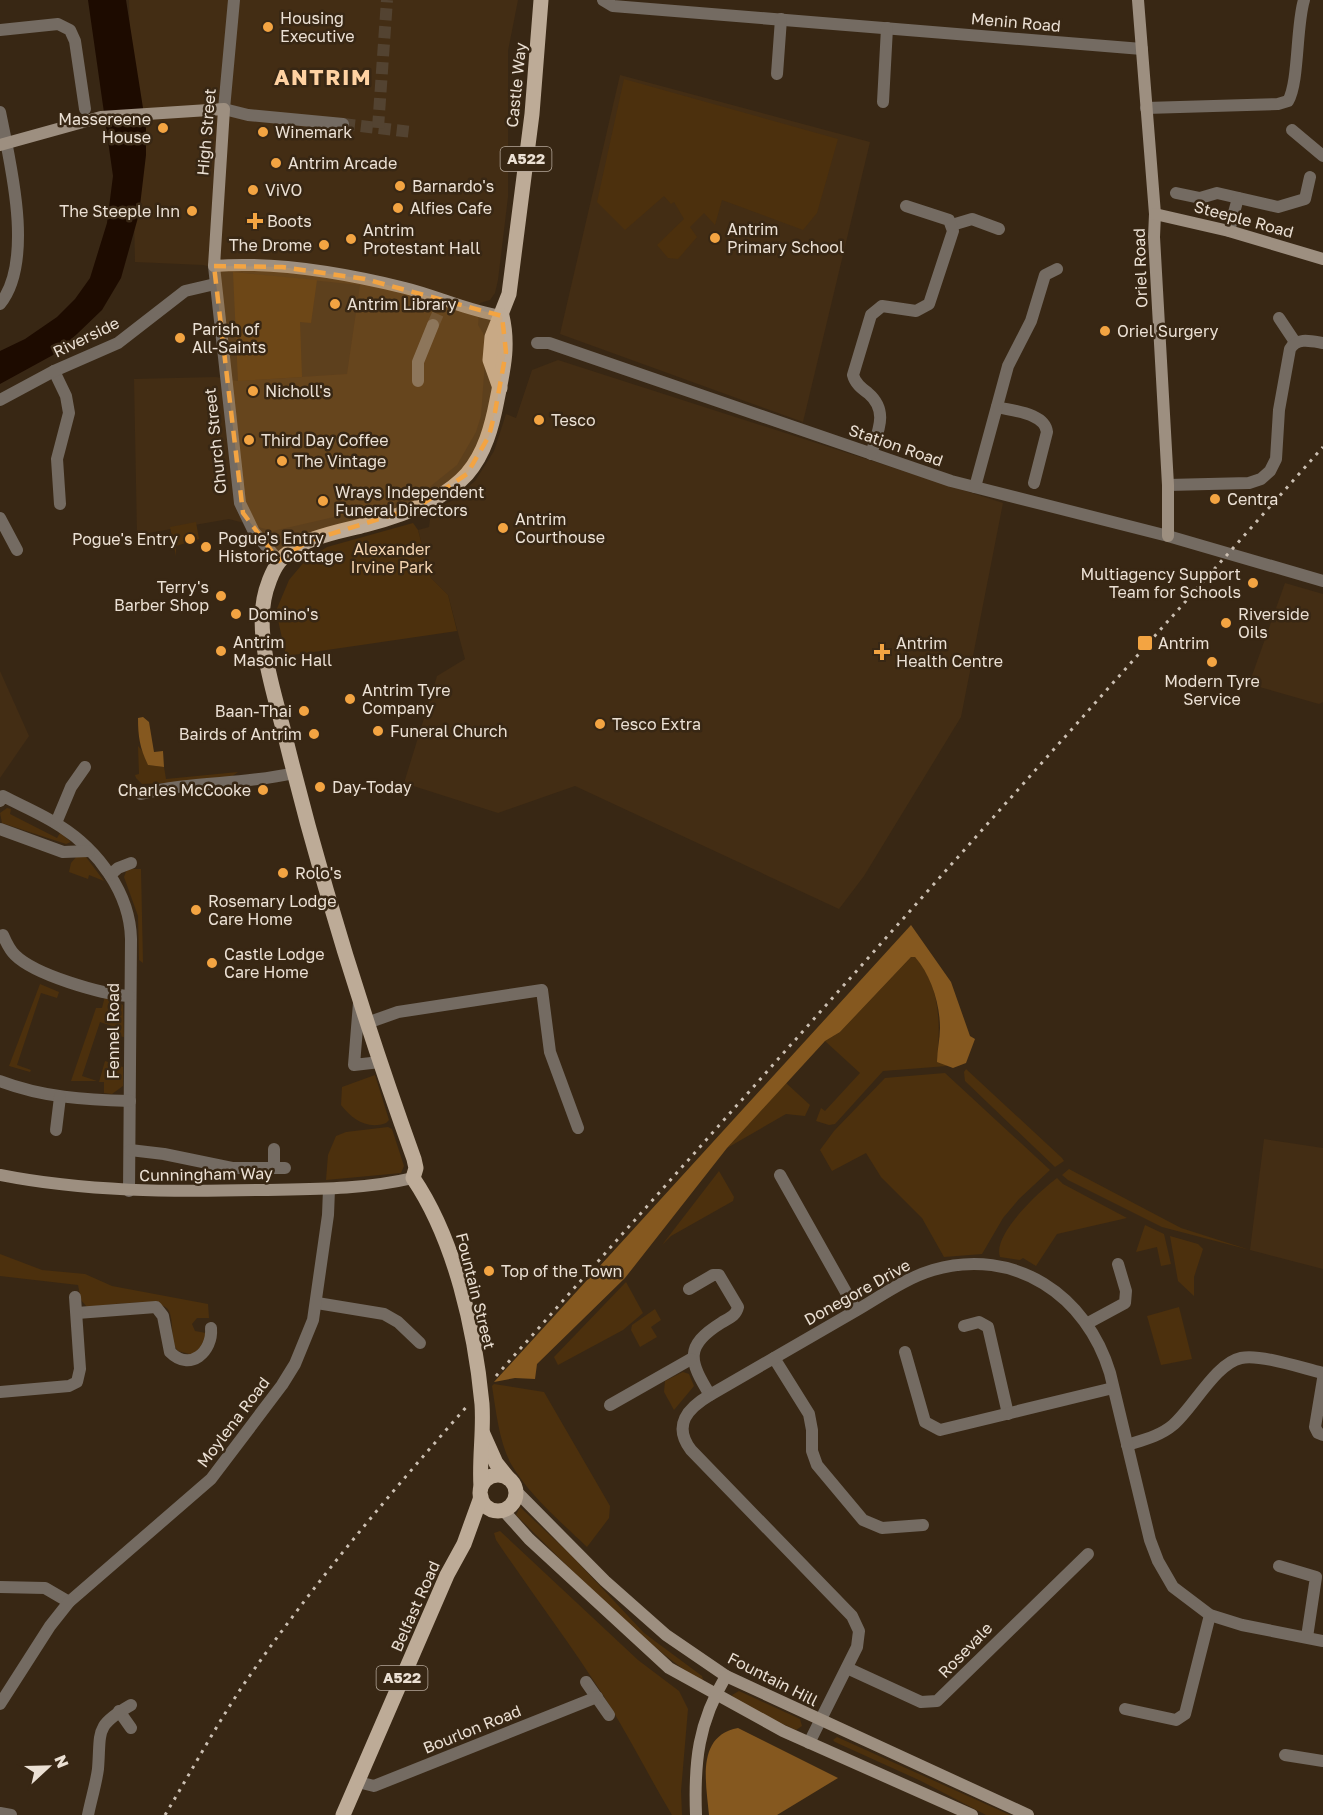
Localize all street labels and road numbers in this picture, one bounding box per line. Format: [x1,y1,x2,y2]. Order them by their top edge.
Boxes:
street label: Menin Road [970,8,1062,36]
street label: Castle Way [502,41,530,129]
street label: High Street [192,88,220,176]
road number: A522 [500,147,552,171]
street label: Steeple Road [1192,196,1296,242]
street label: Oriel Road [1129,228,1151,308]
street label: Riverside [50,312,122,362]
street label: Church Street [199,387,231,495]
street label: Station Road [846,420,946,470]
street label: Fennel Road [103,983,123,1079]
street label: Cunningham Way [139,1163,273,1185]
street label: Fountain Street [452,1231,500,1351]
street label: Donegore Drive [800,1255,914,1329]
street label: Moylena Road [192,1373,274,1471]
street label: Belfast Road [386,1557,444,1655]
street label: Rosevale [934,1618,996,1682]
street label: Fountain Hill [725,1648,821,1710]
road number: A522 [376,1666,428,1690]
street label: Bourlon Road [420,1700,524,1758]

